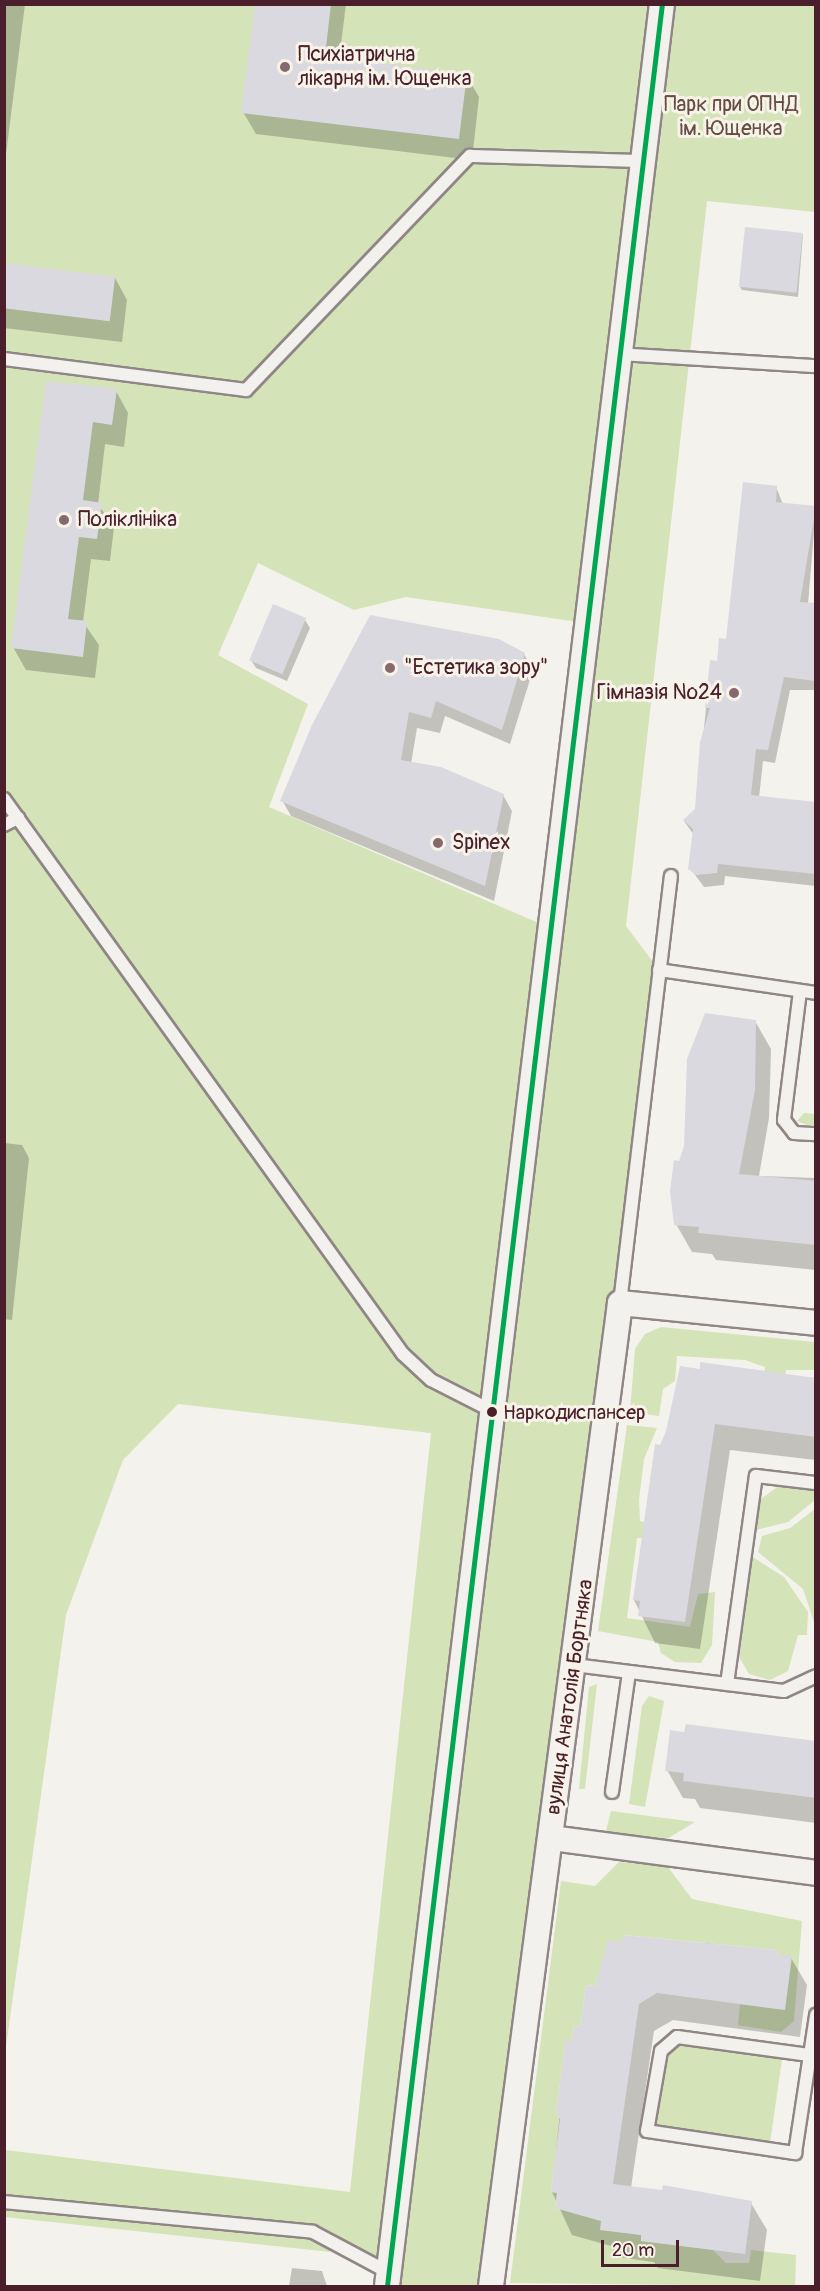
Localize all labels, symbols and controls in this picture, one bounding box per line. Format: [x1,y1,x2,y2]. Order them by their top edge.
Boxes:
place label: Психіатрична лікарня ім. Ющенка [298,42,471,92]
marker: Психіатрична лікарня ім. Ющенка [276,58,294,76]
park label: Парк при ОПНД ім. Ющенка [664,92,798,142]
place label: Поліклініка [78,507,177,533]
marker: Поліклініка [55,511,73,529]
place label: "Естетика зору" [404,655,548,681]
marker: "Естетика зору" [381,659,399,677]
place label: Гімназія №24 [596,680,722,706]
marker: Гімназія №24 [727,686,741,700]
place label: Spinex [452,830,510,856]
marker: Spinex [429,834,447,852]
place label: Наркодиспансер [503,1400,645,1424]
marker: Наркодиспансер [486,1406,498,1418]
street label: вулиця Анатолія Бортняка [541,1578,599,1816]
scale bar [604,2228,682,2266]
text: 20 m [612,2239,654,2262]

